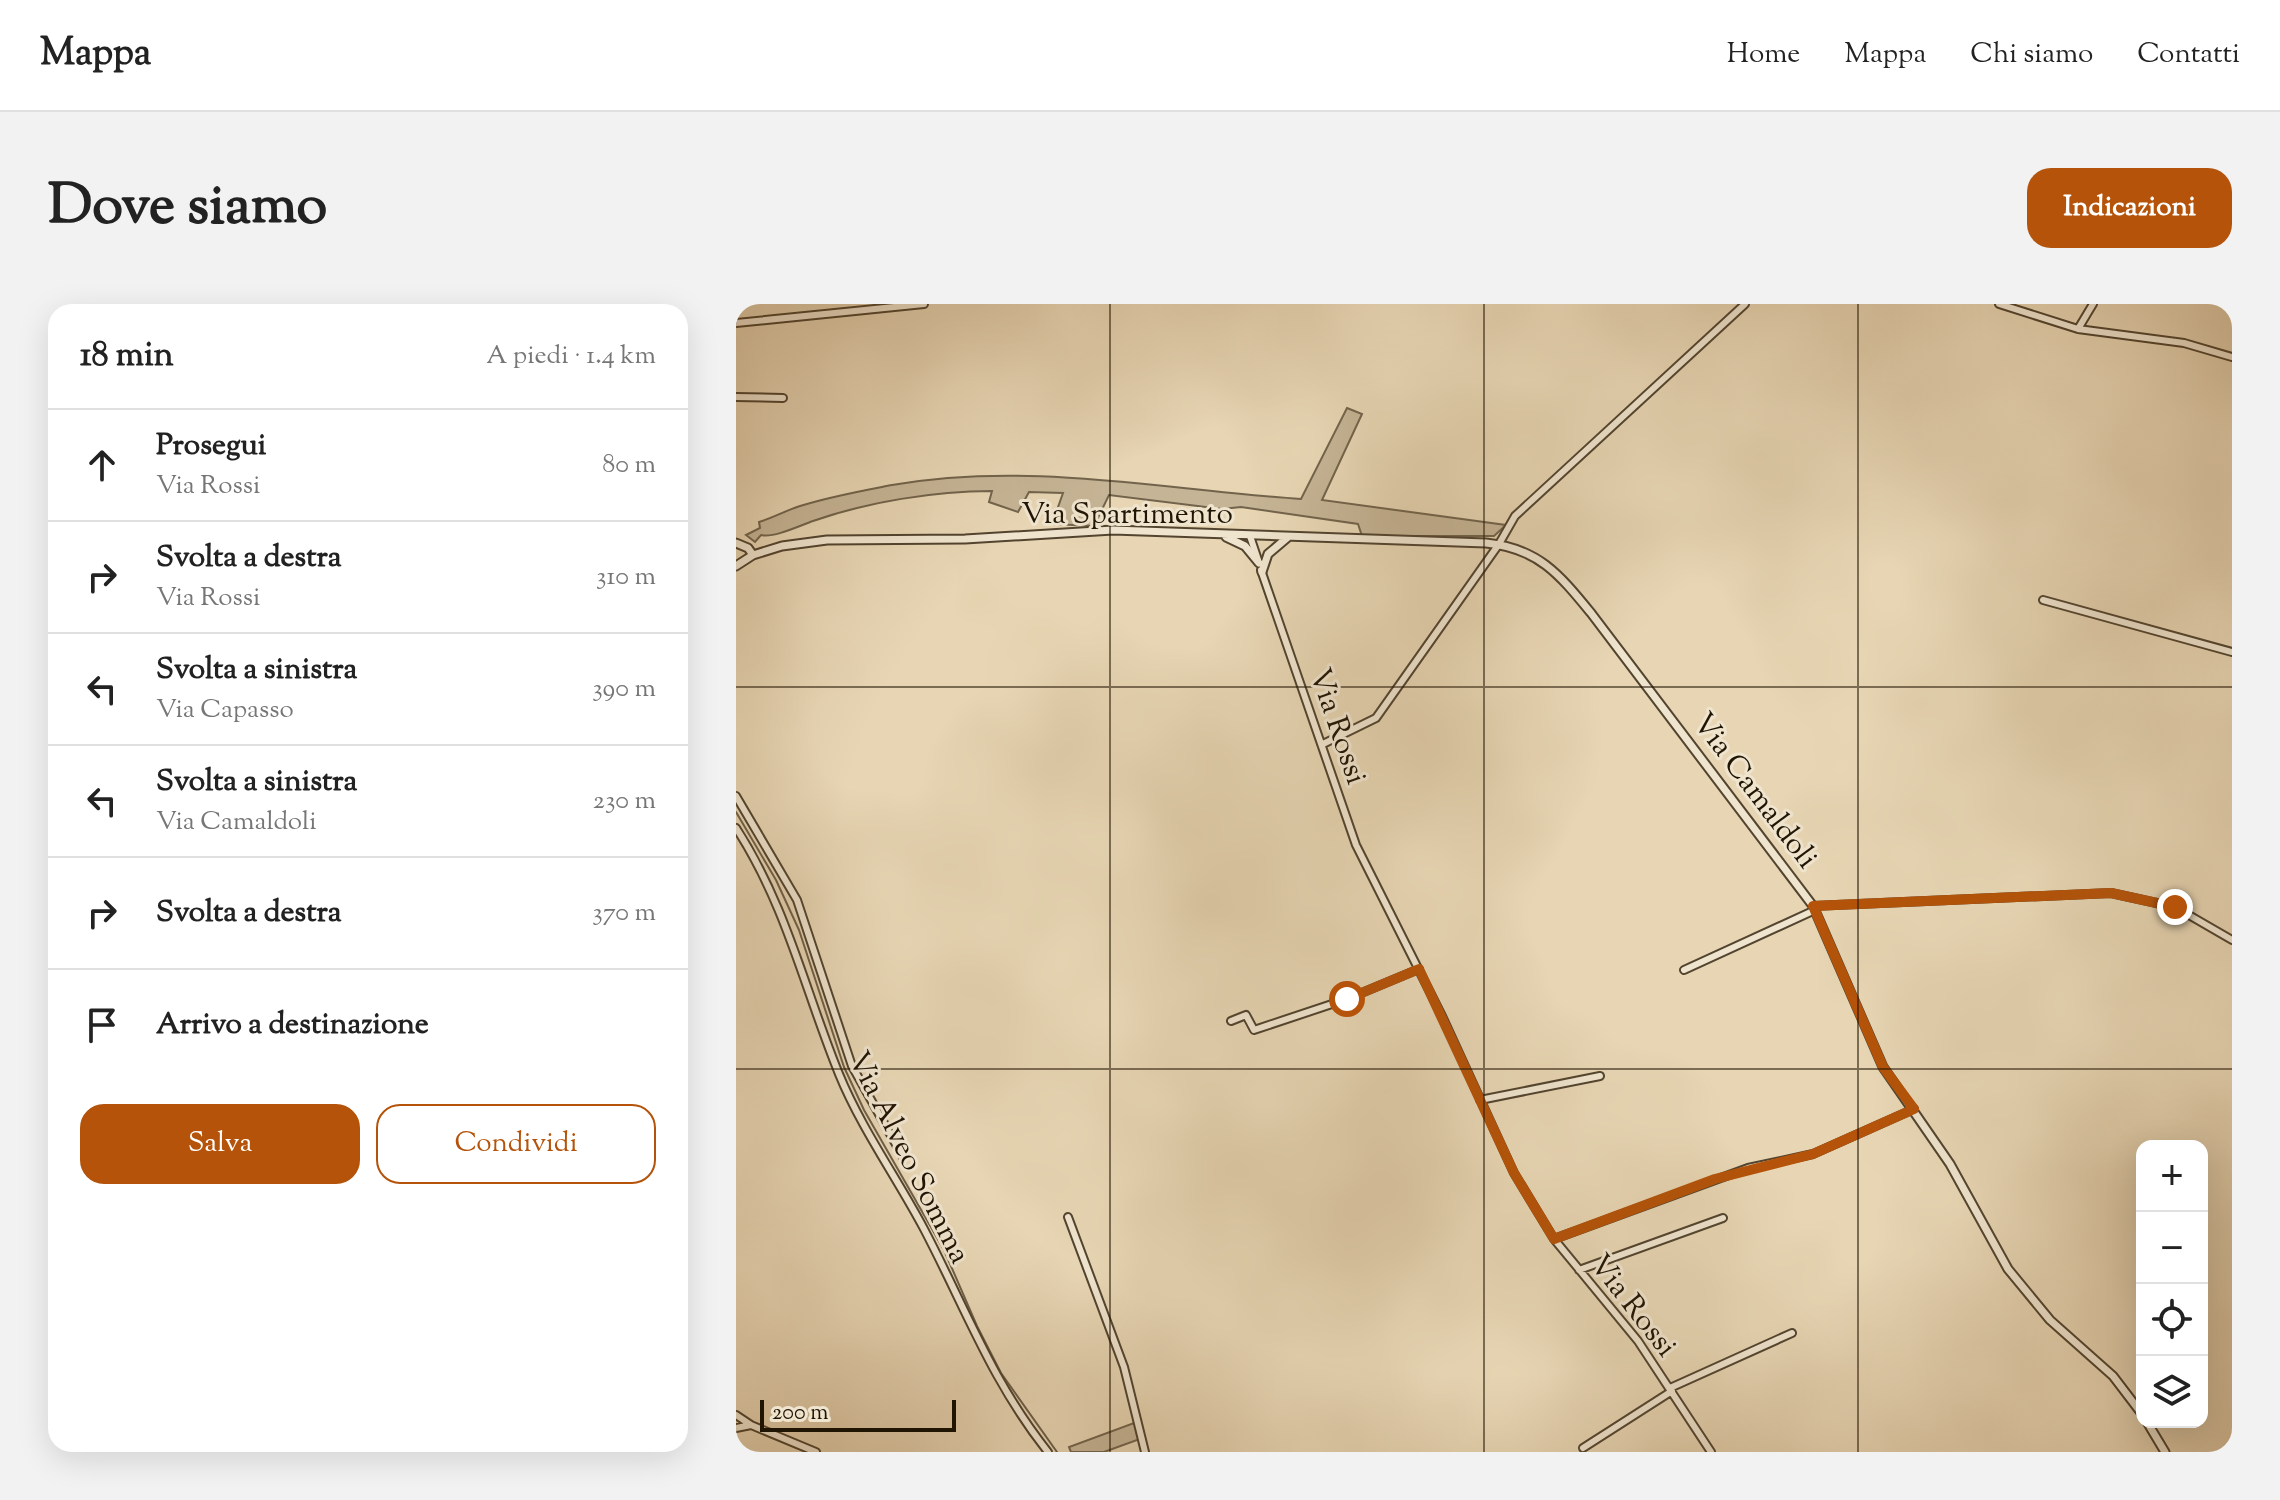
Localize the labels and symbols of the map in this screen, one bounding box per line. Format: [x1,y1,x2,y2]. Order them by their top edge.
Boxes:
street label: Via Spartimento [1021,494,1233,537]
street label: Via Rossi [1297,663,1377,791]
street label: Via Camaldoli [1681,705,1827,878]
route end [2157,889,2193,925]
route start [1329,981,1365,1017]
street label: Via Alveo Somma [836,1045,980,1272]
street label: Via Rossi [1578,1246,1686,1367]
scale bar [760,1396,956,1432]

